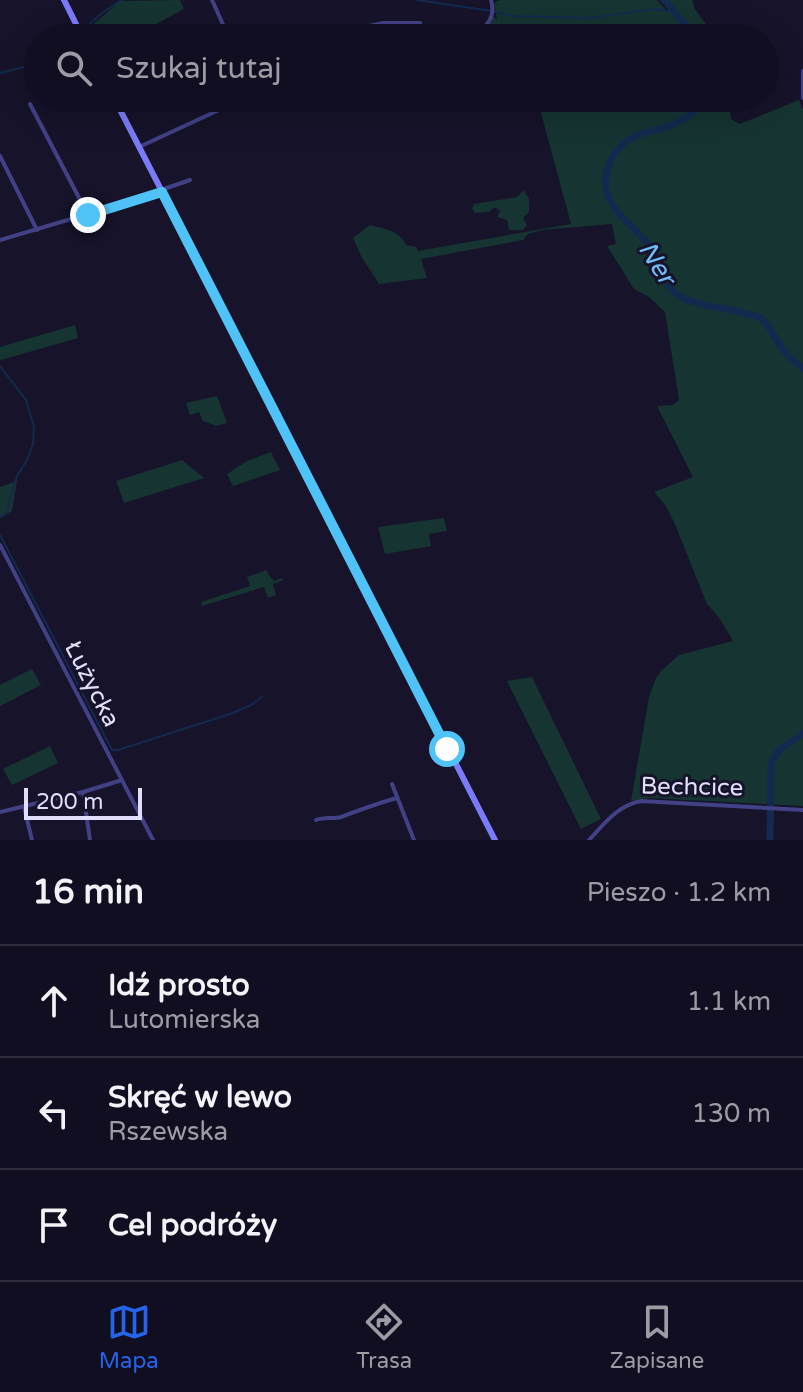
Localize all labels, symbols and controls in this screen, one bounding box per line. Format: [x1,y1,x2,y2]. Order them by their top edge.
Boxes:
search box [24,24,779,112]
icon: search [52,46,96,90]
text: Szukaj tutaj [116,50,282,87]
route end [70,197,106,233]
water label: Ner [632,236,684,293]
street label: Łużycka [58,636,126,732]
route start [429,731,465,767]
street label: Bechcice [640,772,744,802]
scale bar [24,784,142,820]
text: 200 m [36,789,103,815]
text: 16 min [32,872,144,913]
text: Pieszo · 1.2 km [587,877,771,908]
text: Idź prosto [108,967,250,1004]
icon: ahead [32,979,76,1023]
text: 1.1 km [687,986,771,1017]
text: Lutomierska [108,1004,260,1035]
text: Skręć w lewo [108,1079,292,1116]
icon: left [32,1091,76,1135]
text: 130 m [691,1098,771,1129]
text: Rszewska [108,1116,228,1147]
icon: arrive [32,1203,76,1247]
text: Cel podróży [108,1207,277,1244]
tab: Mapa [99,1300,159,1374]
tab: Trasa [356,1300,412,1374]
tab: Zapisane [610,1300,704,1374]

